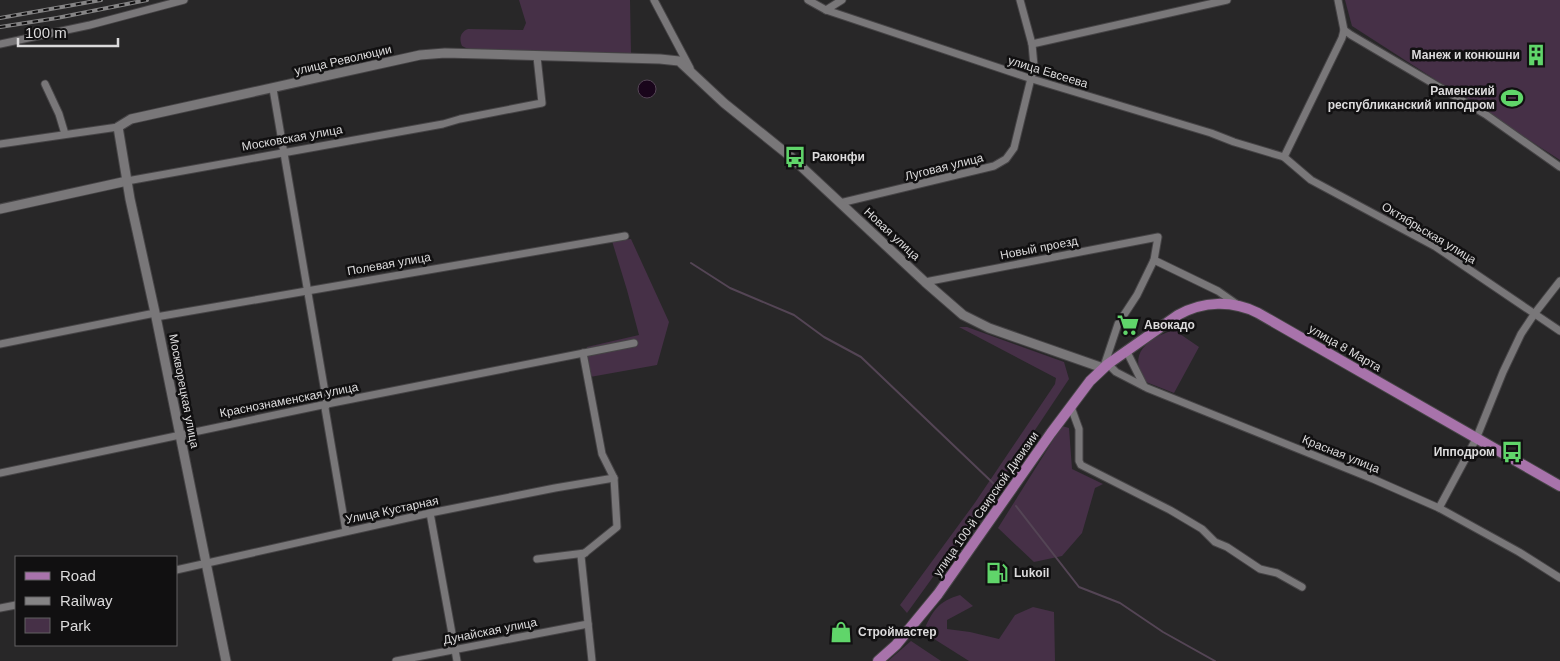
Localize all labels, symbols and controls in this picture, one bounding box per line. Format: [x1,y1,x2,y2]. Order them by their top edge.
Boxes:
scale bar [18,15,118,47]
text: 100 m [25,24,67,41]
street label: улица Революции [293,42,393,78]
building icon: Манеж и конюшни [1523,42,1549,68]
place label: Манеж и конюшни [1412,48,1520,62]
street label: улица Евсеева [1006,53,1090,91]
place label: Раменский республиканский ипподром [1328,84,1495,112]
sports icon: Раменский республиканский ипподром [1499,85,1525,111]
street label: Московская улица [240,122,344,154]
bus stop icon: Раконфи [782,144,808,170]
place label: Раконфи [812,150,865,164]
street label: Луговая улица [903,150,985,184]
street label: Октябрьская улица [1379,199,1479,267]
street label: Новая улица [861,205,923,264]
street label: Новый проезд [999,234,1079,262]
street label: Полевая улица [346,250,432,278]
supermarket icon: Авокадо [1115,312,1141,338]
place label: Авокадо [1144,318,1195,332]
street label: улица 8 Марта [1306,322,1384,375]
street label: Москворецкая улица [166,333,202,450]
street label: Краснознаменская улица [219,380,360,420]
street label: улица 100-й Свирской Дивизии [930,429,1042,579]
street label: Красная улица [1300,432,1382,476]
bus stop icon: Ипподром [1499,439,1525,465]
place label: Ипподром [1434,445,1495,459]
street label: Улица Кустарная [344,493,440,527]
legend [15,556,178,646]
fuel station icon: Lukoil [984,560,1010,586]
place label: Lukoil [1014,566,1049,580]
text: Road [60,567,96,584]
text: Railway [60,592,113,609]
street label: Дунайская улица [442,615,538,647]
text: Park [60,617,91,634]
shop icon: Строймастер [828,619,854,645]
place label: Строймастер [858,625,937,639]

